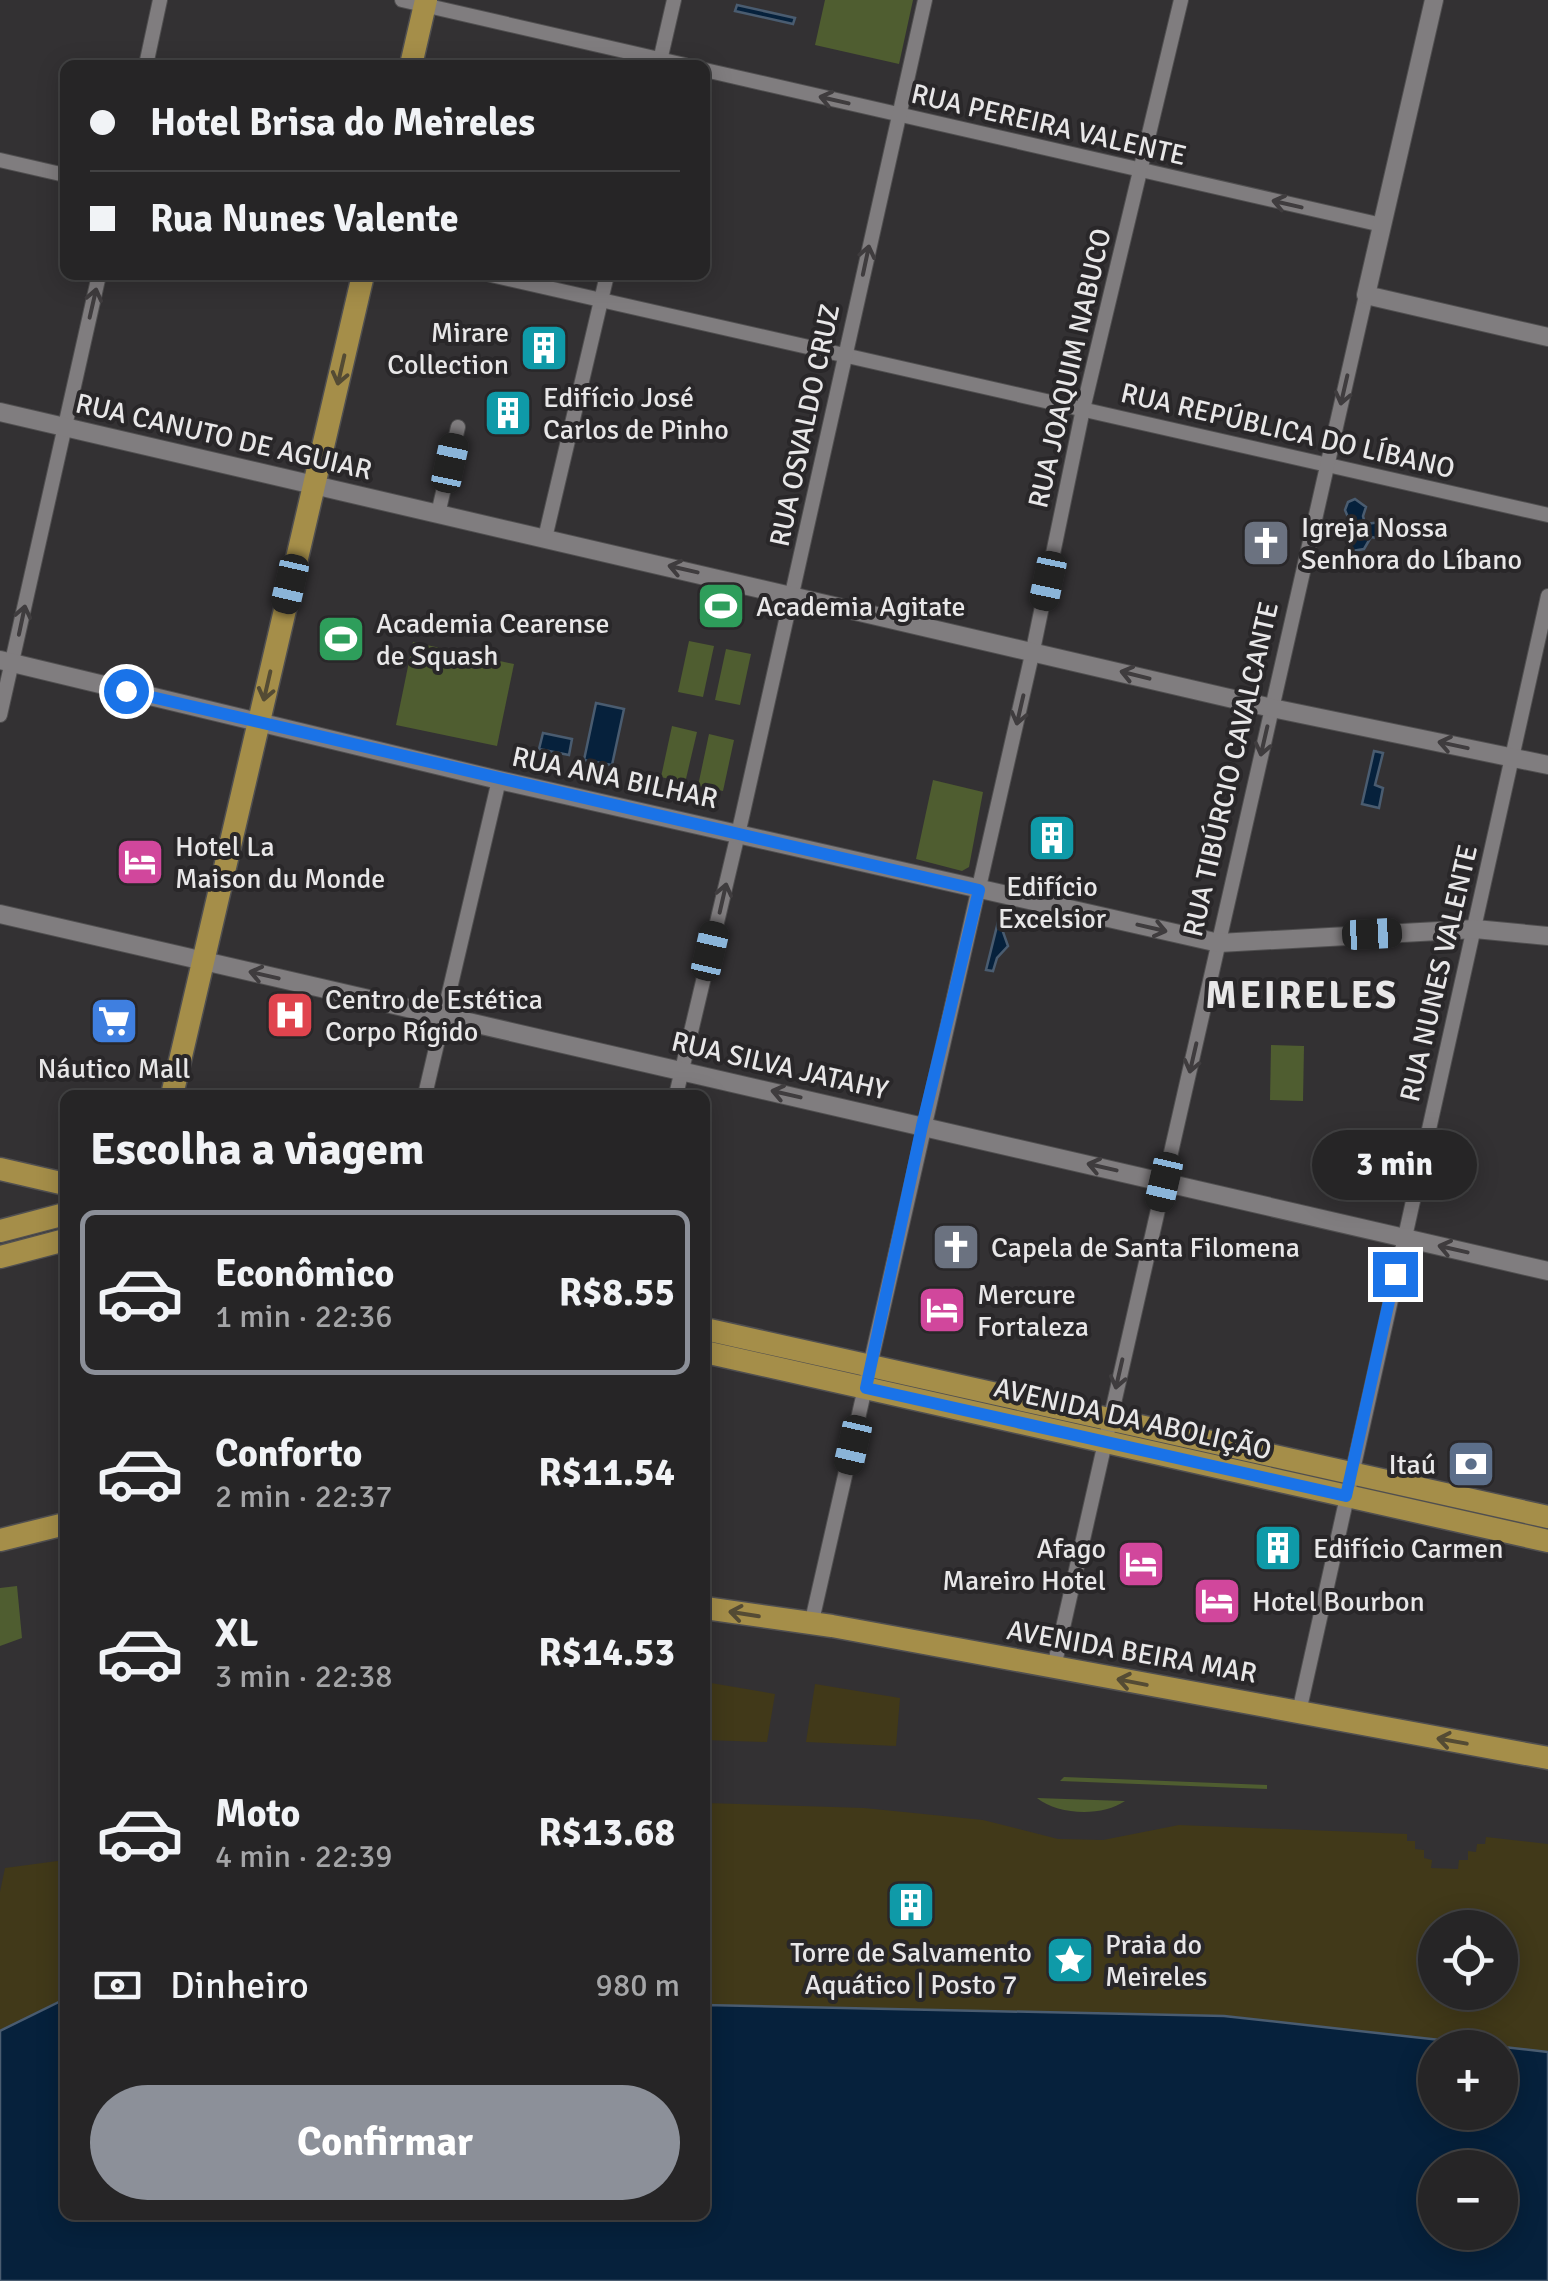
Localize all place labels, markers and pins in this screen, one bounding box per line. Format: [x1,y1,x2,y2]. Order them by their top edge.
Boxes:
place label: Mirare Collection [387,316,509,382]
building icon: Mirare Collection [518,322,570,374]
place label: Edifício José Carlos de Pinho [543,381,729,447]
building icon: Edifício José Carlos de Pinho [482,387,534,439]
place label: Igreja Nossa Senhora do Líbano [1301,511,1522,577]
church icon: Igreja Nossa Senhora do Líbano [1240,517,1292,569]
sports icon: Academia Agitate [695,580,747,632]
place label: Academia Agitate [756,590,966,624]
place label: Academia Cearense de Squash [376,607,610,673]
sports icon: Academia Cearense de Squash [315,613,367,665]
building icon: Edifício Excelsior [1026,812,1078,864]
place label: Hotel La Maison du Monde [175,830,385,896]
hotel icon: Hotel La Maison du Monde [114,836,166,888]
place label: Edifício Excelsior [998,870,1107,936]
place label: Centro de Estética Corpo Rígido [325,983,543,1049]
hospital icon: Centro de Estética Corpo Rígido [264,989,316,1041]
supermarket icon: Náutico Mall [88,995,140,1047]
place label: Náutico Mall [38,1052,190,1086]
church icon: Capela de Santa Filomena [930,1221,982,1273]
place label: Capela de Santa Filomena [991,1231,1300,1265]
place label: Mercure Fortaleza [977,1278,1089,1344]
hotel icon: Mercure Fortaleza [916,1284,968,1336]
bank icon: Itaú [1445,1438,1497,1490]
place label: Itaú [1388,1448,1436,1482]
building icon: Edifício Carmen [1252,1522,1304,1574]
place label: Afago Mareiro Hotel [942,1532,1106,1598]
place label: Edifício Carmen [1313,1532,1504,1566]
hotel icon: Afago Mareiro Hotel [1115,1538,1167,1590]
hotel icon: Hotel Bourbon [1191,1575,1243,1627]
place label: Hotel Bourbon [1252,1585,1425,1619]
building icon: Torre de Salvamento Aquático | Posto 7 [885,1879,937,1931]
place label: Praia do Meireles [1105,1928,1207,1994]
place icon: Praia do Meireles [1044,1934,1096,1986]
place label: Torre de Salvamento Aquático | Posto 7 [790,1936,1032,2002]

